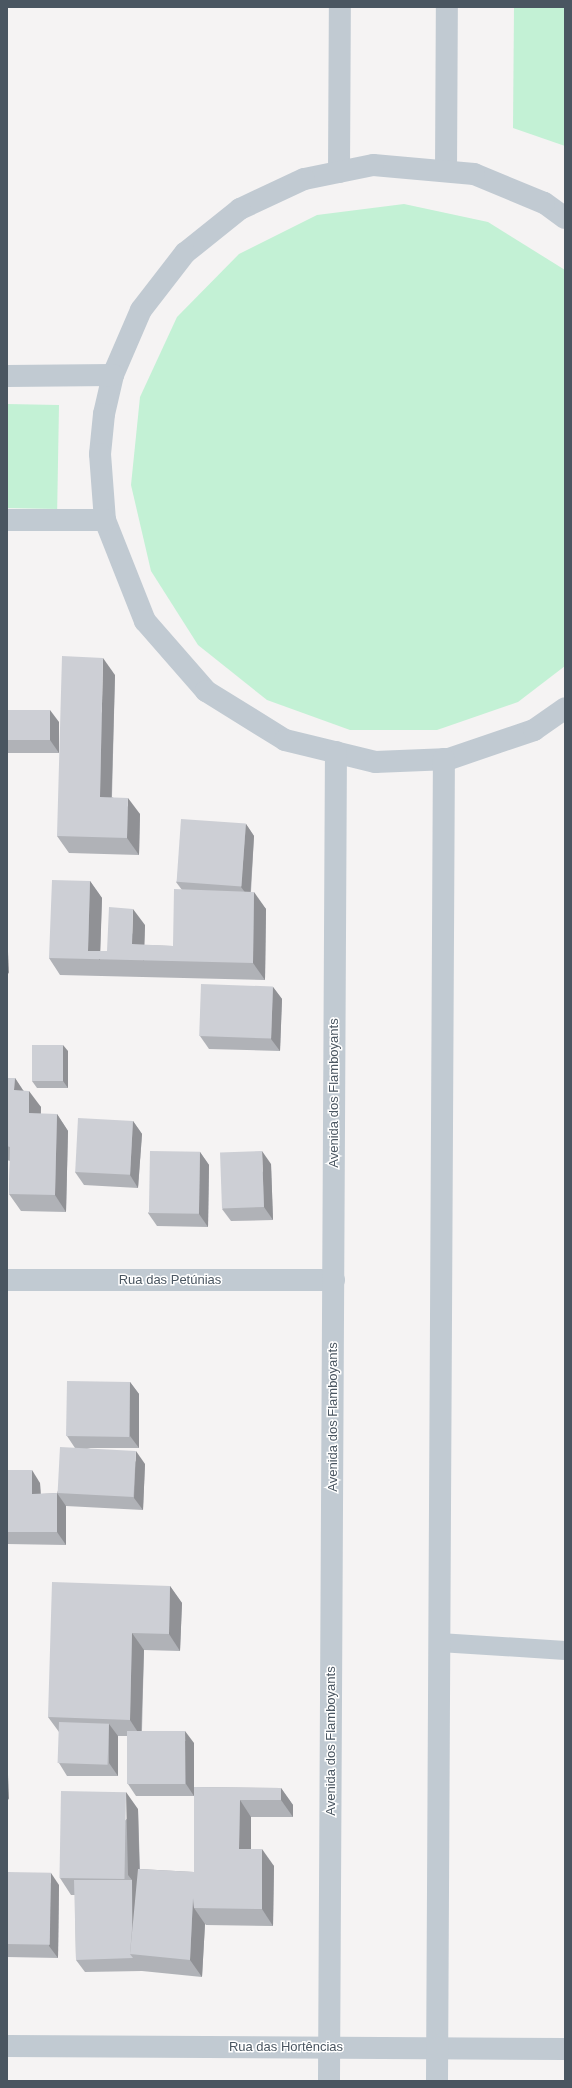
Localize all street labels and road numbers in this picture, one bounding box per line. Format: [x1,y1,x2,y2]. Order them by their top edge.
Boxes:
street label: Avenida dos Flamboyants [326,1018,342,1168]
street label: Rua das Petúnias [119,1272,221,1288]
street label: Avenida dos Flamboyants [325,1342,341,1492]
street label: Avenida dos Flamboyants [323,1666,339,1816]
street label: Rua das Hortências [229,2039,343,2055]

